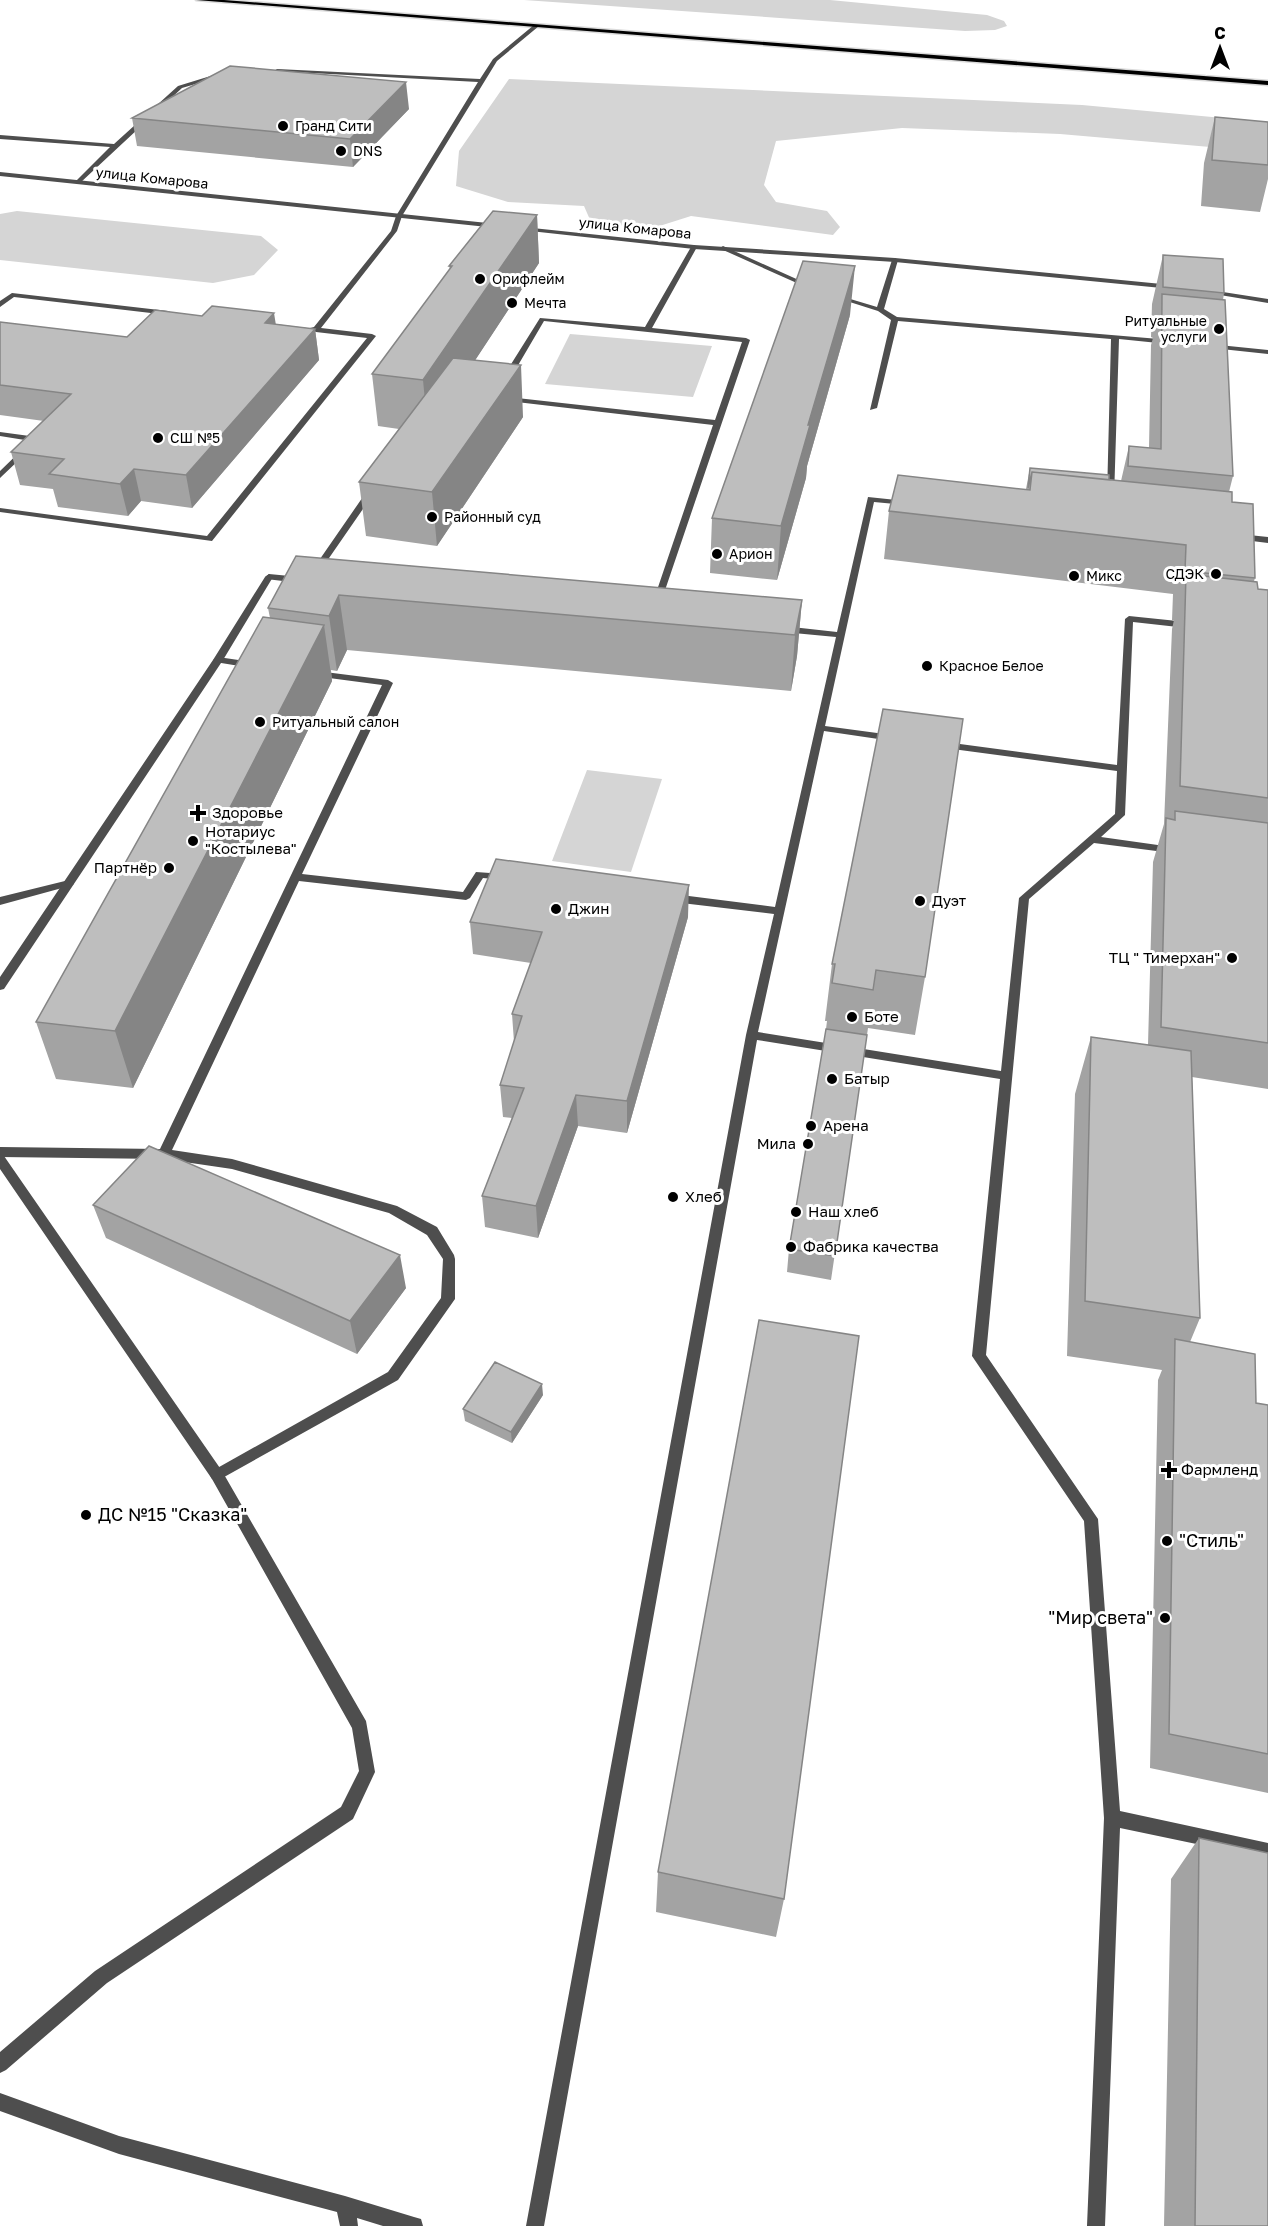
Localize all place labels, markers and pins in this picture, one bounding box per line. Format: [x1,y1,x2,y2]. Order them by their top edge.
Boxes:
place label: Гранд Сити [295,117,372,134]
marker: Гранд Сити [276,119,290,133]
place label: DNS [353,142,382,159]
marker: DNS [334,144,348,158]
place label: Орифлейм [492,270,565,287]
marker: Орифлейм [473,272,487,286]
place label: Мечта [524,294,566,311]
marker: Мечта [505,296,519,310]
place label: Ритуальные услуги [1124,312,1207,345]
marker: Ритуальные услуги [1212,322,1226,336]
place label: СШ №5 [170,429,220,446]
marker: СШ №5 [151,431,165,445]
place label: Районный суд [444,508,541,525]
marker: Районный суд [425,510,439,524]
place label: Арион [729,545,772,562]
marker: Арион [710,547,724,561]
place label: СДЭК [1166,565,1204,582]
place label: Микс [1086,567,1122,584]
marker: СДЭК [1209,567,1223,581]
marker: Микс [1067,569,1081,583]
place label: Красное Белое [939,657,1044,674]
marker: Красное Белое [920,659,934,673]
place label: Ритуальный салон [272,713,399,730]
marker: Ритуальный салон [253,715,267,729]
place label: Здоровье [212,803,283,821]
marker: Здоровье [189,804,207,822]
place label: Нотариус "Костылева" [205,822,297,857]
marker: Нотариус "Костылева" [186,834,200,848]
place label: Партнёр [94,858,157,876]
marker: Партнёр [162,861,176,875]
place label: Дуэт [932,891,967,909]
marker: Дуэт [913,894,927,908]
place label: Джин [568,899,609,917]
marker: Джин [549,902,563,916]
place label: ТЦ " Тимерхан" [1109,948,1220,966]
marker: ТЦ " Тимерхан" [1225,951,1239,965]
place label: Боте [864,1007,899,1025]
marker: Боте [845,1010,859,1024]
place label: Батыр [844,1069,890,1087]
marker: Батыр [825,1072,839,1086]
place label: Арена [823,1116,869,1134]
marker: Арена [804,1119,818,1133]
place label: Мила [757,1134,796,1152]
marker: Мила [801,1137,815,1151]
place label: Хлеб [685,1187,722,1205]
marker: Хлеб [666,1190,680,1204]
place label: Наш хлеб [808,1202,879,1220]
marker: Наш хлеб [789,1205,803,1219]
place label: Фабрика качества [803,1237,939,1255]
marker: Фабрика качества [784,1240,798,1254]
place label: Фармленд [1181,1460,1258,1478]
marker: Фармленд [1162,1463,1176,1477]
place label: ДС №15 "Сказка" [98,1503,247,1525]
marker: ДС №15 "Сказка" [79,1508,93,1522]
place label: "Стиль" [1179,1529,1244,1551]
marker: "Стиль" [1160,1534,1174,1548]
place label: "Мир света" [1048,1606,1153,1628]
marker: "Мир света" [1158,1611,1172,1625]

